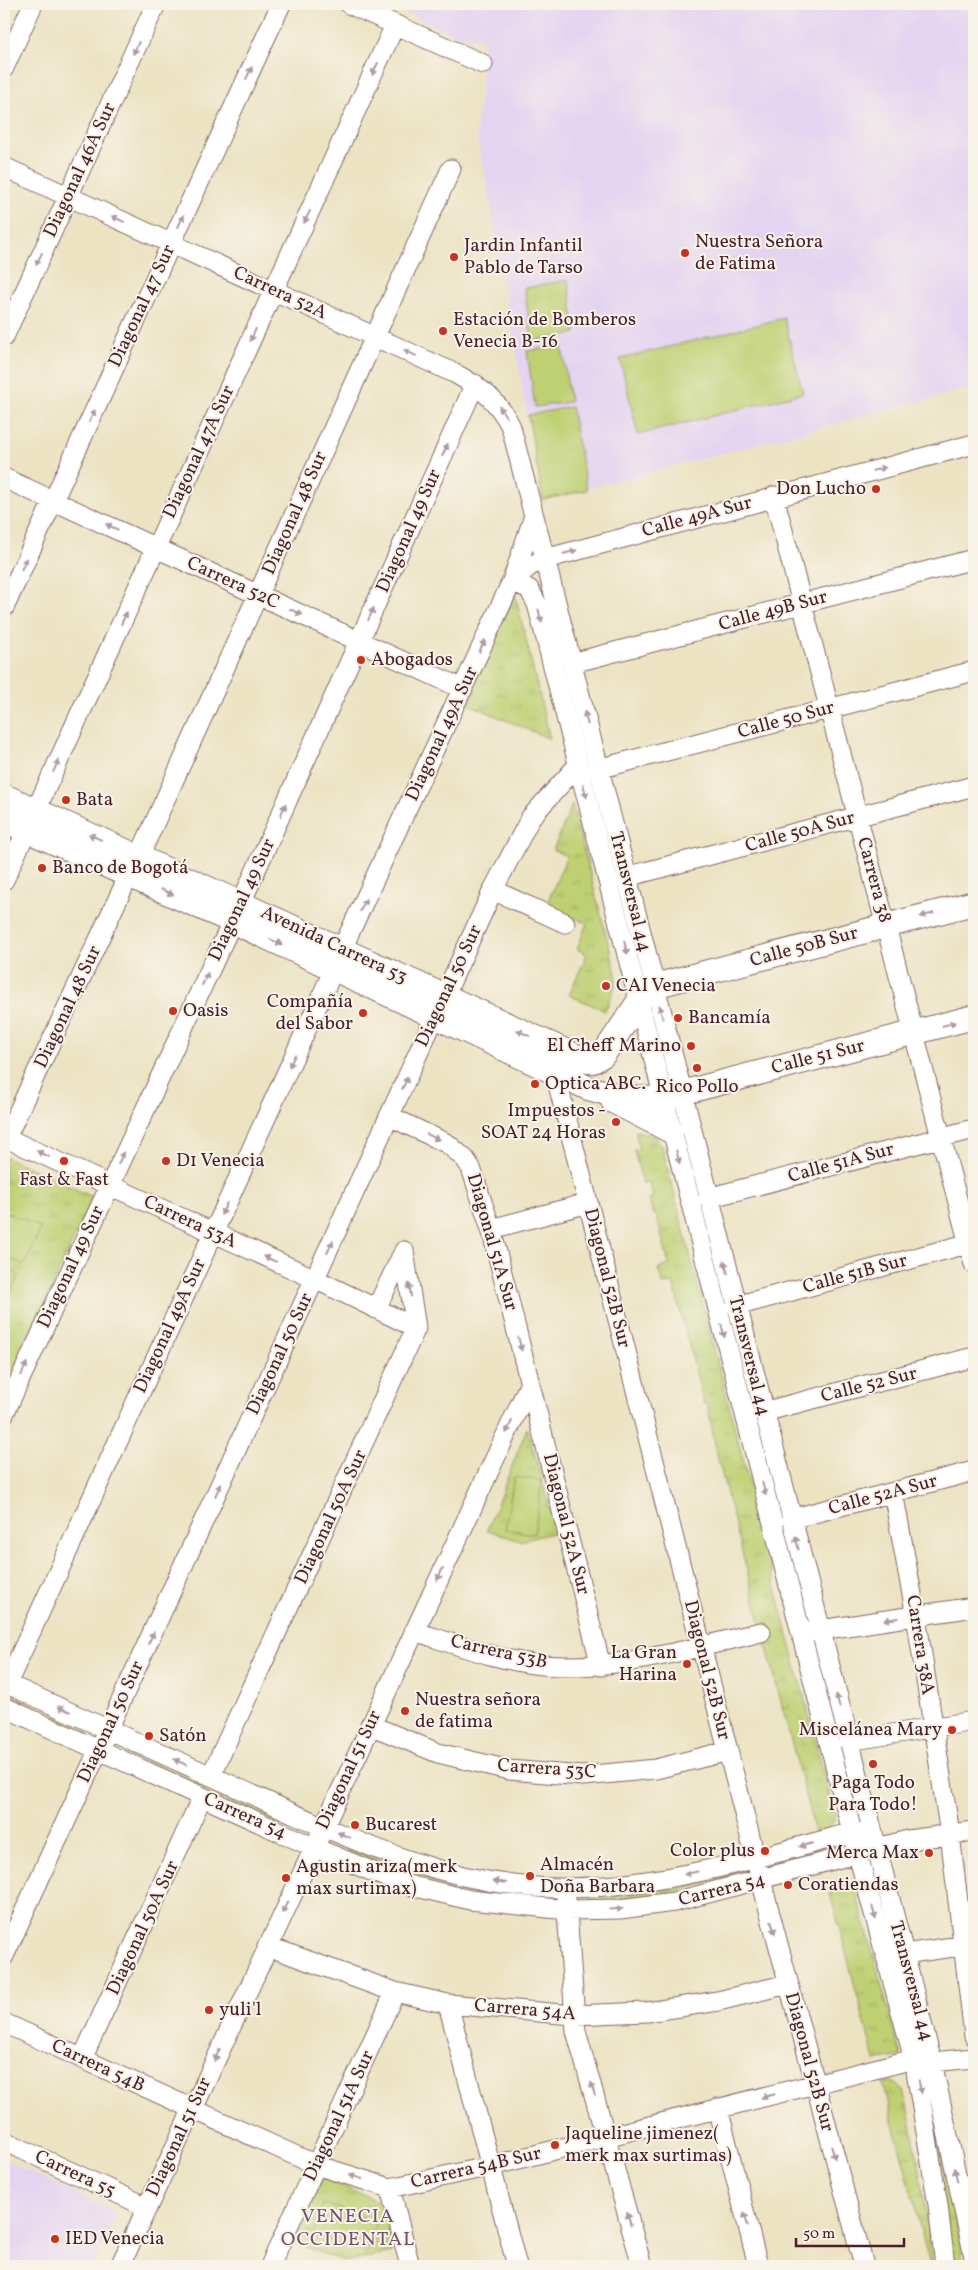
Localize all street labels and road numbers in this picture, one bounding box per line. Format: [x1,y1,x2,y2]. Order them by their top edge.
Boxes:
street label: Diagonal 46A Sur [37,98,123,242]
street label: Diagonal 47 Sur [102,240,182,372]
street label: Carrera 52A [229,260,331,326]
street label: Diagonal 47A Sur [157,381,241,523]
street label: Diagonal 48 Sur [256,447,334,579]
street label: Diagonal 49 Sur [370,465,448,597]
street label: Calle 49A Sur [639,490,755,544]
street label: Carrera 52C [182,550,284,616]
street label: Calle 49B Sur [716,584,830,638]
street label: Diagonal 49A Sur [399,662,485,806]
street label: Calle 50 Sur [735,695,837,745]
street label: Calle 50A Sur [742,805,858,859]
street label: Transversal 44 [602,829,658,955]
street label: Diagonal 49 Sur [202,834,282,966]
street label: Carrera 38 [850,834,898,926]
street label: Avenida Carrera 53 [256,900,412,990]
street label: Calle 50B Sur [747,920,861,974]
street label: Diagonal 50 Sur [409,921,489,1051]
street label: Diagonal 48 Sur [28,941,108,1073]
street label: Calle 51 Sur [769,1033,868,1081]
street label: Calle 51A Sur [785,1136,897,1190]
street label: Diagonal 51A Sur [460,1170,524,1314]
street label: Carrera 53A [139,1189,241,1255]
street label: Diagonal 49 Sur [31,1201,111,1333]
street label: Diagonal 52B Sur [577,1205,637,1351]
street label: Calle 51B Sur [800,1248,910,1300]
street label: Diagonal 49A Sur [127,1254,213,1398]
street label: Diagonal 50 Sur [240,1289,320,1419]
street label: Transversal 44 [721,1293,777,1419]
street label: Calle 52 Sur [818,1360,920,1410]
street label: Diagonal 50A Sur [288,1445,374,1589]
street label: Diagonal 52A Sur [536,1451,596,1597]
street label: Calle 52A Sur [826,1468,940,1522]
street label: Carrera 38A [899,1593,941,1697]
street label: Diagonal 52B Sur [677,1597,737,1743]
street label: Carrera 53B [448,1628,550,1676]
street label: Diagonal 50 Sur [71,1657,151,1787]
street label: Diagonal 51 Sur [310,1706,388,1834]
street label: Carrera 53C [497,1753,597,1785]
street label: Carrera 54 [199,1786,291,1846]
street label: Diagonal 50A Sur [100,1856,186,2000]
street label: Carrera 54 [676,1867,768,1913]
street label: Transversal 44 [882,1918,940,2044]
street label: Diagonal 52B Sur [778,1989,840,2135]
street label: Carrera 54A [473,1993,577,2027]
street label: Carrera 54B [47,2033,149,2099]
street label: Diagonal 51A Sur [297,2046,381,2186]
street label: Diagonal 51 Sur [140,2073,218,2201]
street label: Carrera 54B Sur [408,2140,544,2196]
street label: Carrera 55 [30,2144,120,2204]

